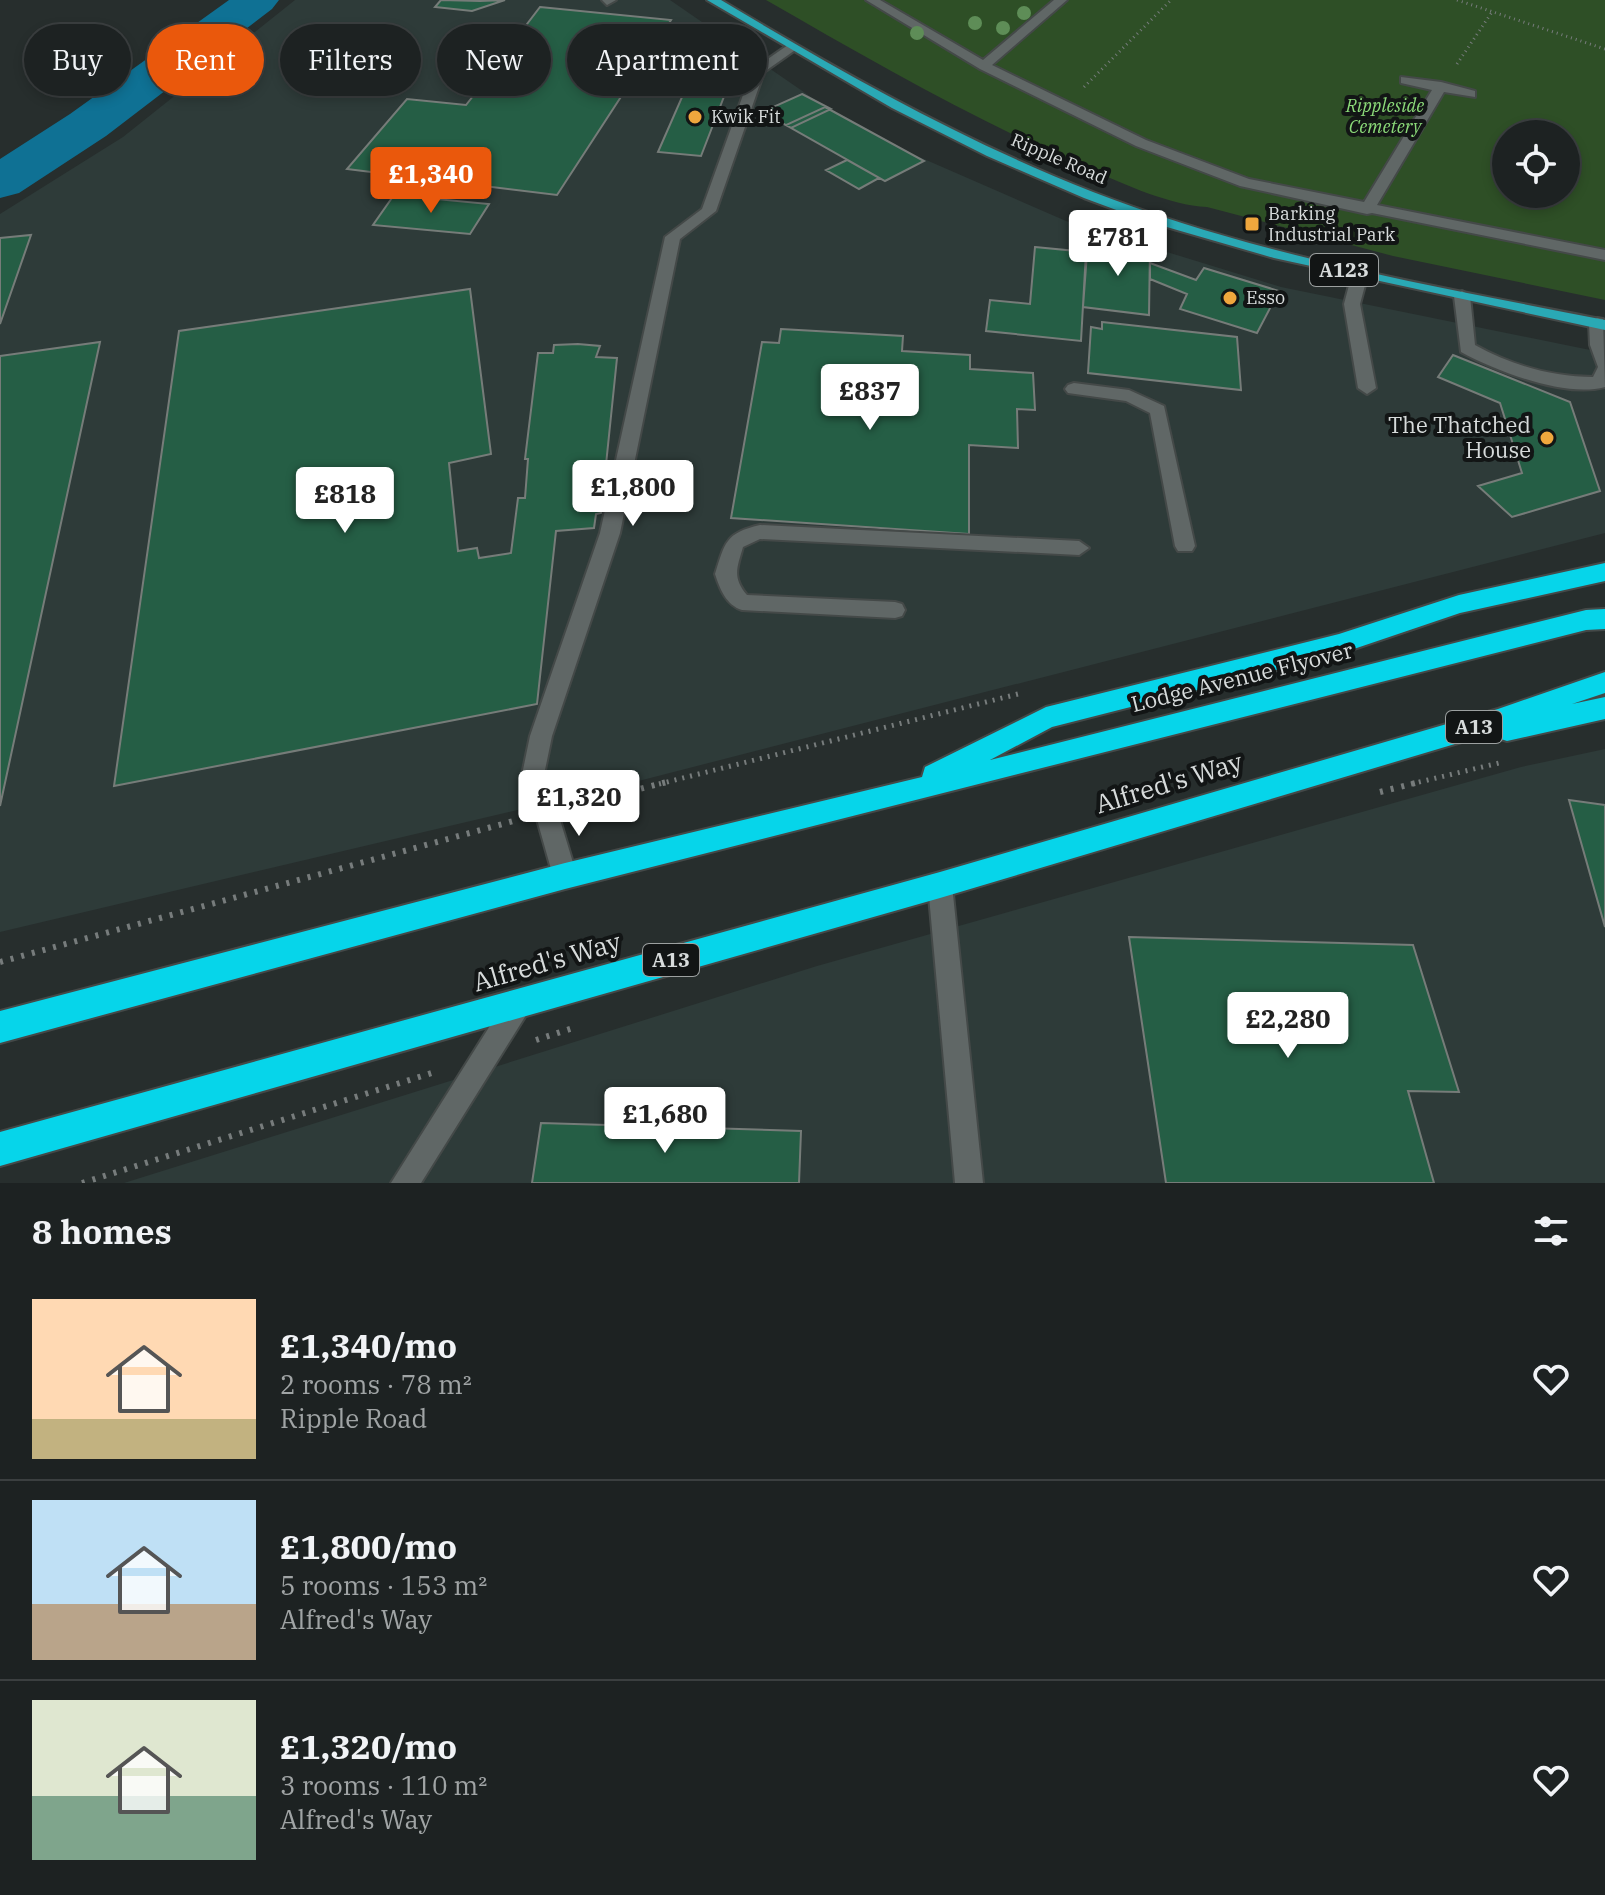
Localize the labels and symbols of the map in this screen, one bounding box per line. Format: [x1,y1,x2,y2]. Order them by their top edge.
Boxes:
park label: Rippleside Cemetery [1345,94,1424,138]
place label: Kwik Fit [711,105,781,128]
marker: Kwik Fit [686,108,704,126]
street label: Ripple Road [1008,128,1111,189]
pin: £1,340 [366,147,496,215]
place label: Barking Industrial Park [1268,202,1396,246]
pin: £781 [1071,210,1165,278]
marker: Barking Industrial Park [1243,215,1261,233]
road number: A123 [1310,254,1378,286]
place label: Esso [1246,286,1285,309]
marker: Esso [1221,289,1239,307]
pin: £837 [823,364,917,432]
place label: The Thatched House [1388,410,1531,464]
marker: The Thatched House [1538,429,1556,447]
pin: £1,800 [568,460,698,528]
pin: £818 [298,467,392,535]
street label: Lodge Avenue Flyover [1128,635,1356,718]
road number: A13 [1446,711,1502,743]
street label: Alfred's Way [1091,744,1247,821]
pin: £1,320 [514,770,644,838]
street label: Alfred's Way [469,924,625,998]
road number: A13 [643,944,699,976]
pin: £2,280 [1223,992,1353,1060]
pin: £1,680 [600,1087,730,1155]

